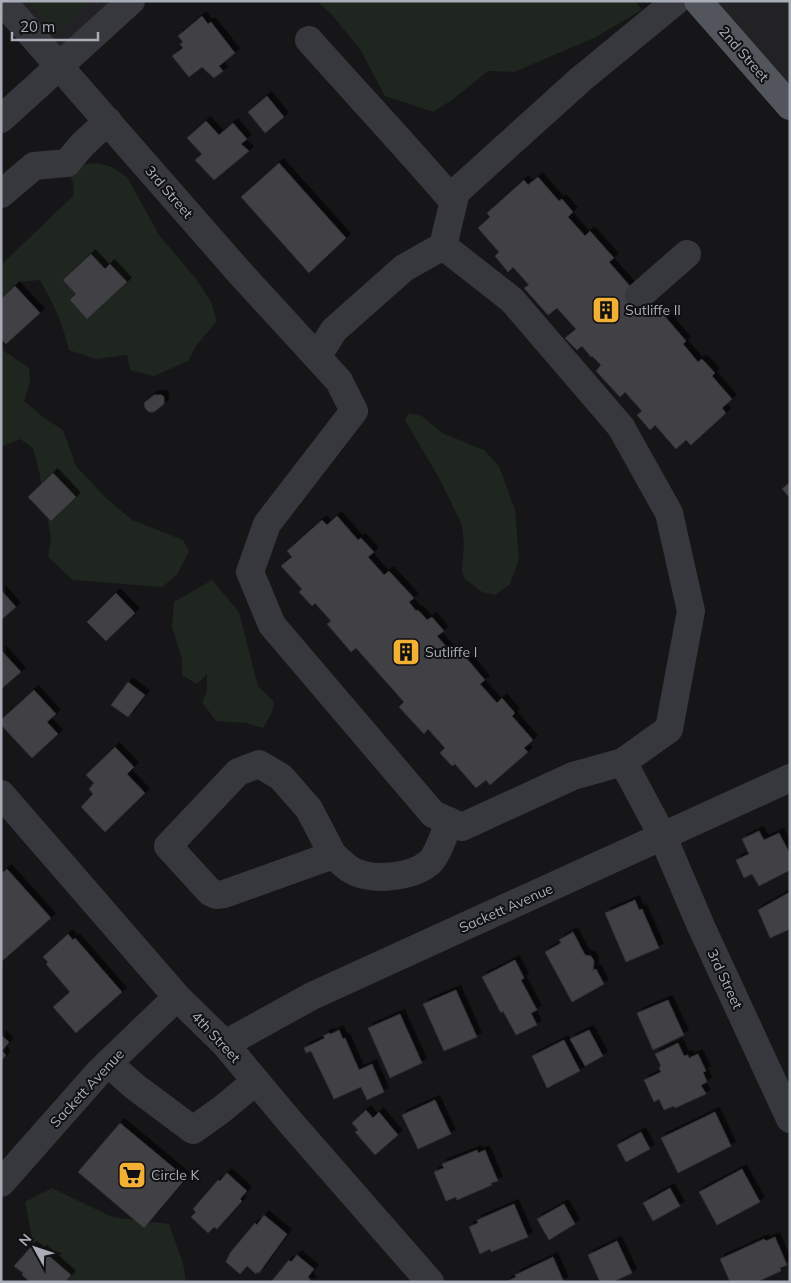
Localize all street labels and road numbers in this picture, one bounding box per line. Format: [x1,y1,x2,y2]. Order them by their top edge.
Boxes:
street label: 2nd Street [715,23,773,85]
street label: 3rd Street [141,162,197,222]
street label: Sackett Avenue [456,879,556,937]
street label: 3rd Street [703,946,747,1012]
street label: 4th Street [188,1008,244,1067]
street label: Sackett Avenue [46,1045,128,1131]

